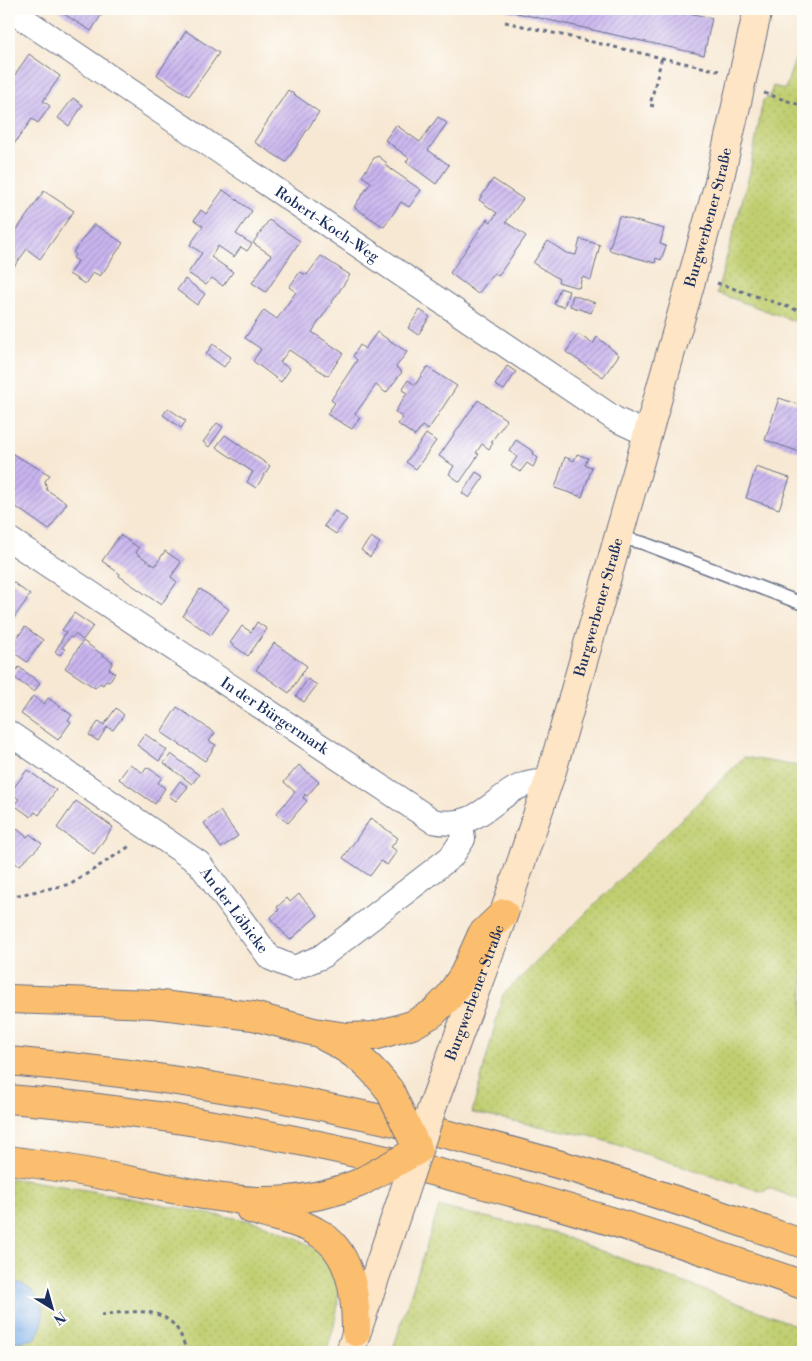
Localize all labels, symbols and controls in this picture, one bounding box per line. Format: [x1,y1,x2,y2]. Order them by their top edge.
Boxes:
street label: Burgwerbener Straße [681,146,736,290]
street label: Robert-Koch-Weg [271,183,383,267]
street label: Burgwerbener Straße [570,536,628,680]
street label: In der Bürgermark [217,673,333,759]
street label: An der Löbicke [195,863,272,957]
street label: Burgwerbener Straße [441,922,509,1064]
north arrow [28,1284,78,1334]
text: N [49,1307,69,1328]

